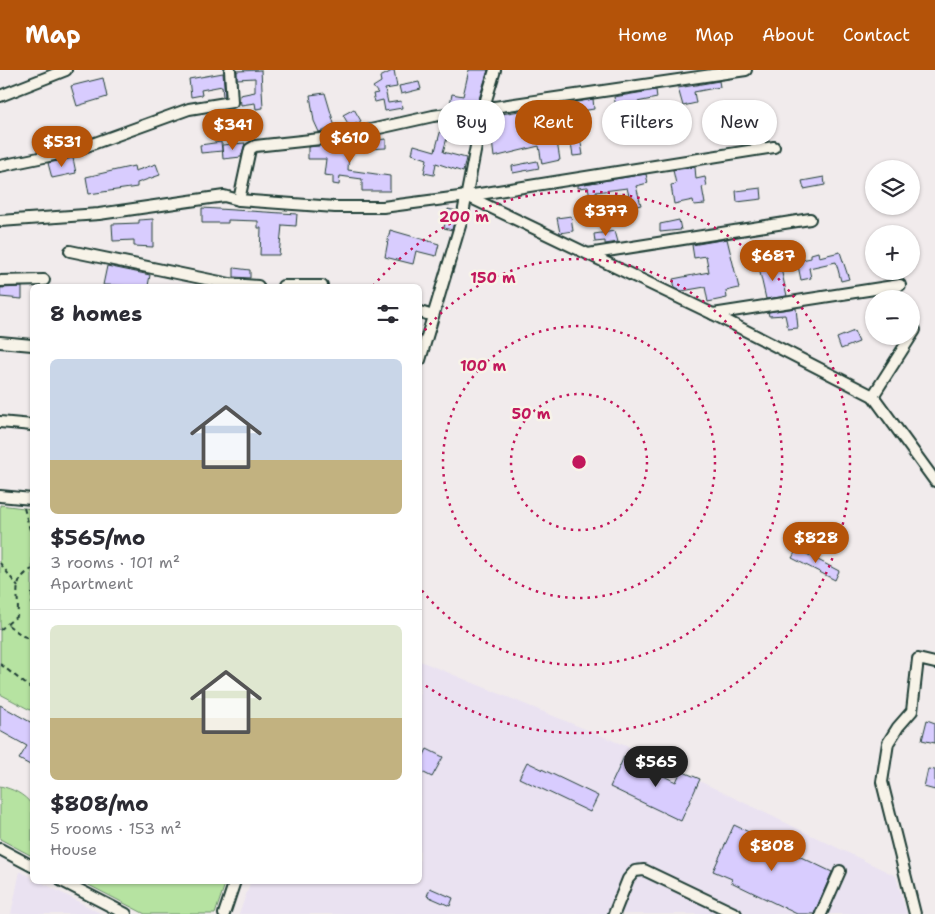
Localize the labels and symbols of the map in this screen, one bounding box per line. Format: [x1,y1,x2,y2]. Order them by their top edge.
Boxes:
pin: $341 [203,108,263,151]
pin: $610 [320,122,380,164]
pin: $531 [32,126,92,168]
pin: $377 [576,194,636,237]
text: 200 m [439,207,489,227]
pin: $687 [743,240,803,282]
text: 150 m [470,268,516,288]
text: 100 m [460,356,506,376]
text: 50 m [512,404,551,424]
centre of rings [570,453,588,471]
pin: $828 [786,522,846,564]
pin: $565 [626,746,686,788]
pin: $808 [742,830,802,872]

